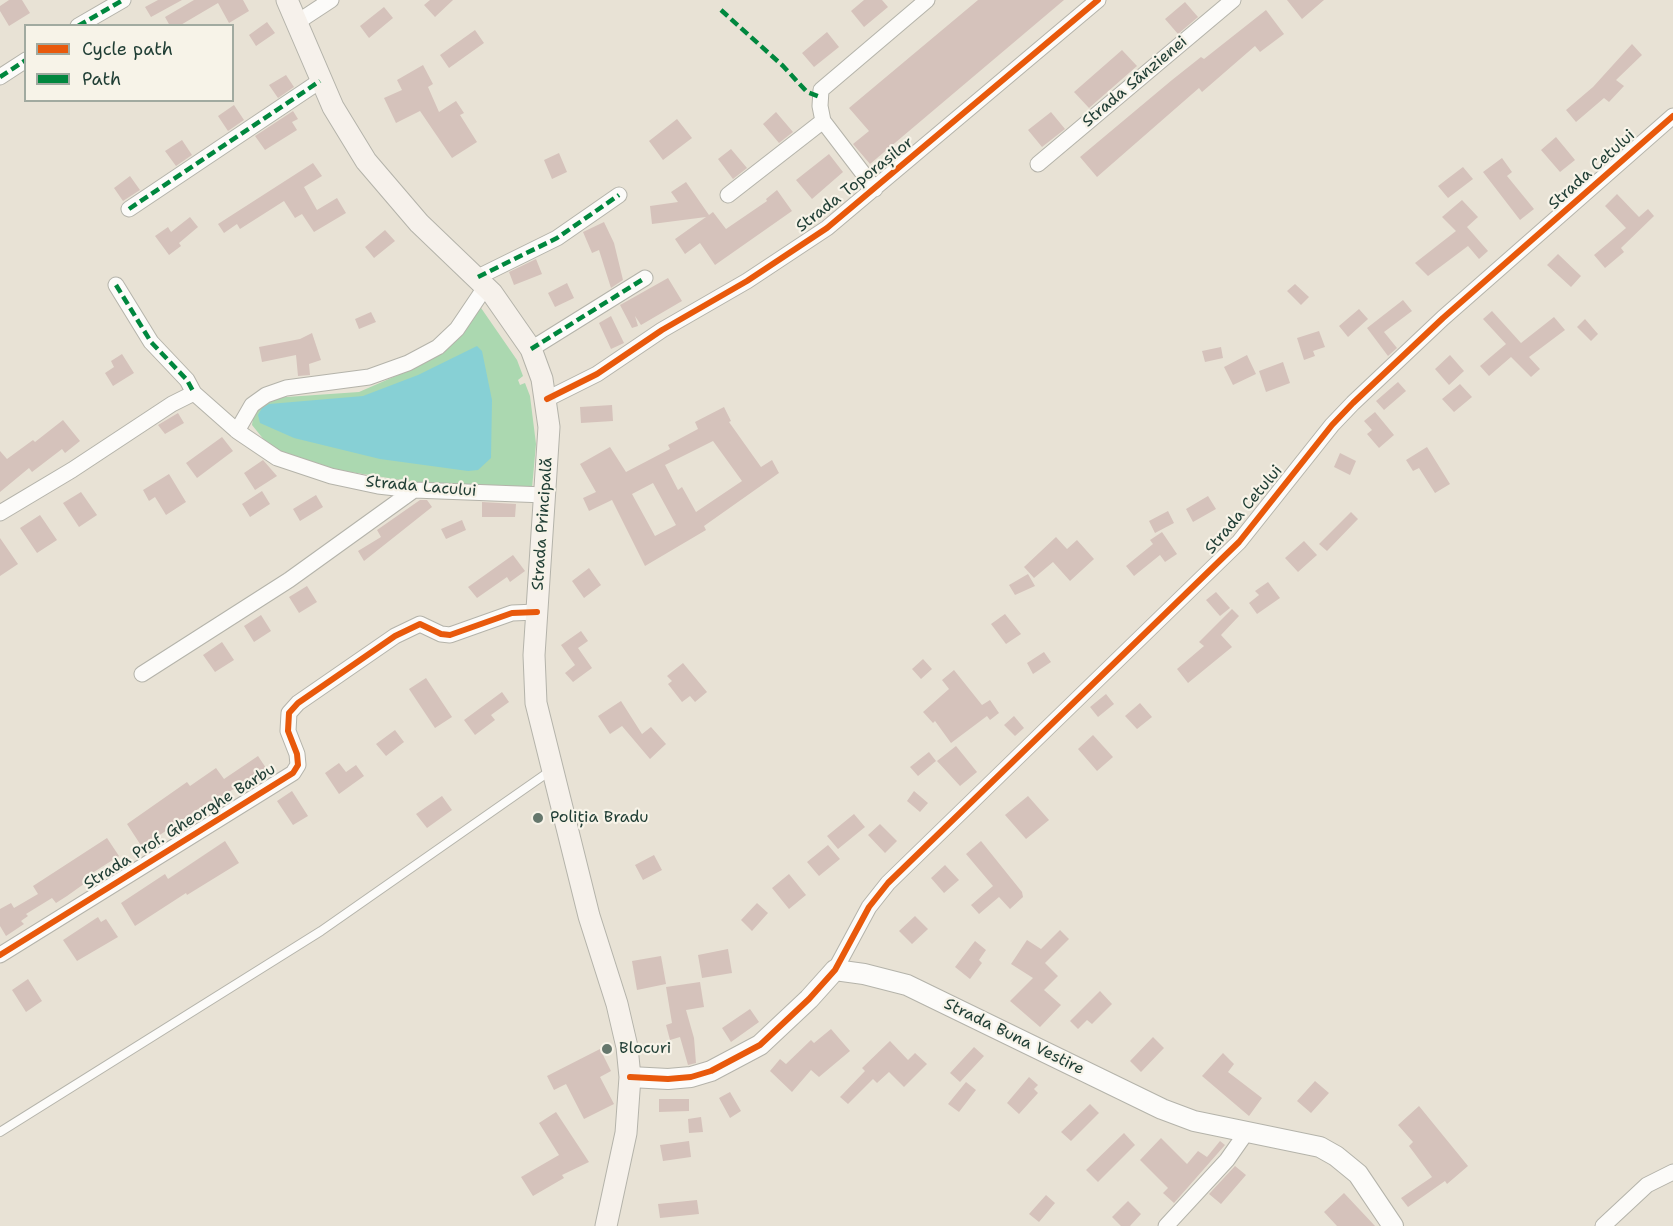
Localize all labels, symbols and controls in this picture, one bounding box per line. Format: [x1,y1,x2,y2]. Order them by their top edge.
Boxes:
legend [24,24,234,102]
street label: Strada Sânzienei [1079,32,1191,132]
text: Cycle path [82,37,173,61]
text: Path [82,67,121,91]
street label: Strada Cetului [1545,126,1639,214]
street label: Strada Toporașilor [792,133,918,237]
street label: Strada Principală [529,457,557,591]
street label: Strada Cetului [1201,462,1287,558]
street label: Strada Lacului [365,473,477,501]
street label: Strada Prof. Gheorghe Barbu [81,760,279,894]
place label: Poliția Bradu [550,808,649,828]
marker: Poliția Bradu [531,811,545,825]
street label: Strada Buna Vestire [941,995,1087,1079]
place label: Blocuri [619,1039,671,1059]
marker: Blocuri [600,1042,614,1056]

